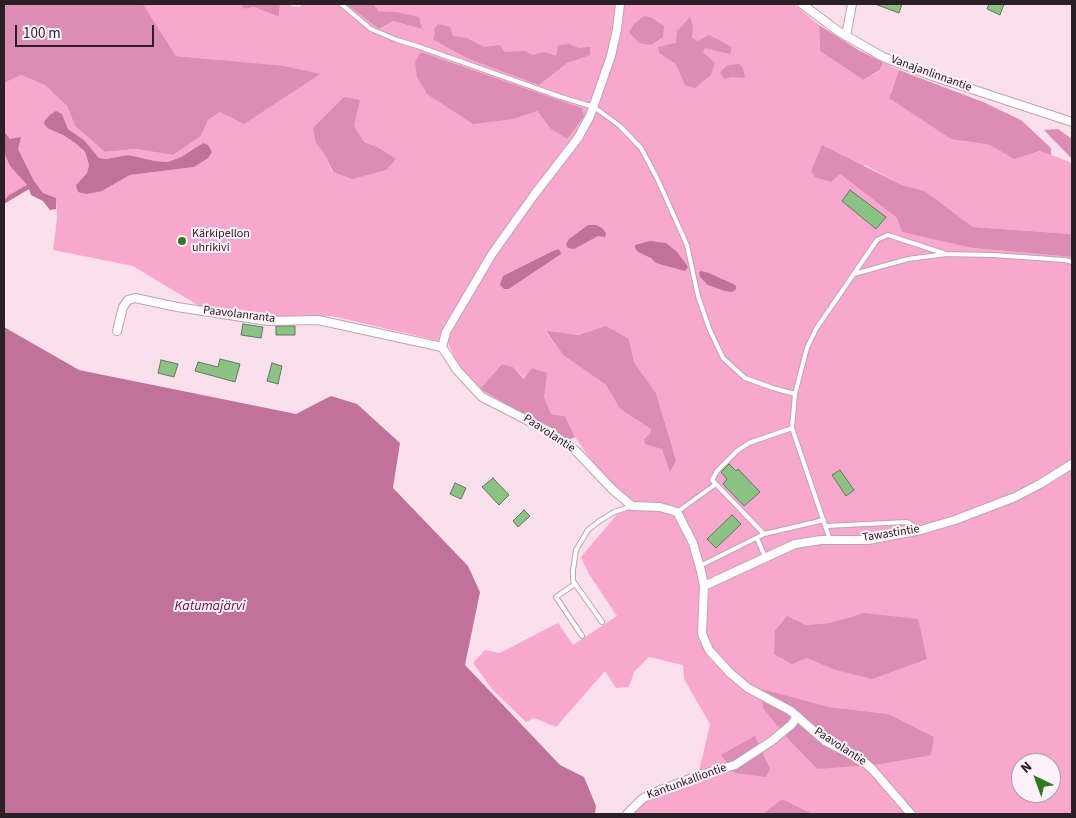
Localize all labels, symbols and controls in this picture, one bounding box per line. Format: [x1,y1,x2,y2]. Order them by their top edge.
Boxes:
scale bar [18,15,156,47]
text: 100 m [23,23,61,44]
street label: Vanajanlinnantie [889,53,973,95]
place label: Kärkipellon uhrikivi [192,227,250,255]
marker: Kärkipellon uhrikivi [176,235,188,247]
street label: Paavolanranta [202,303,276,327]
street label: Paavolantie [520,412,578,456]
street label: Tawastintie [861,522,921,546]
water label: Katumajärvi [175,599,245,615]
street label: Paavolantie [811,725,869,769]
north arrow [1011,753,1061,803]
text: N [1016,757,1037,778]
street label: Kantunkalliontie [645,761,729,803]

